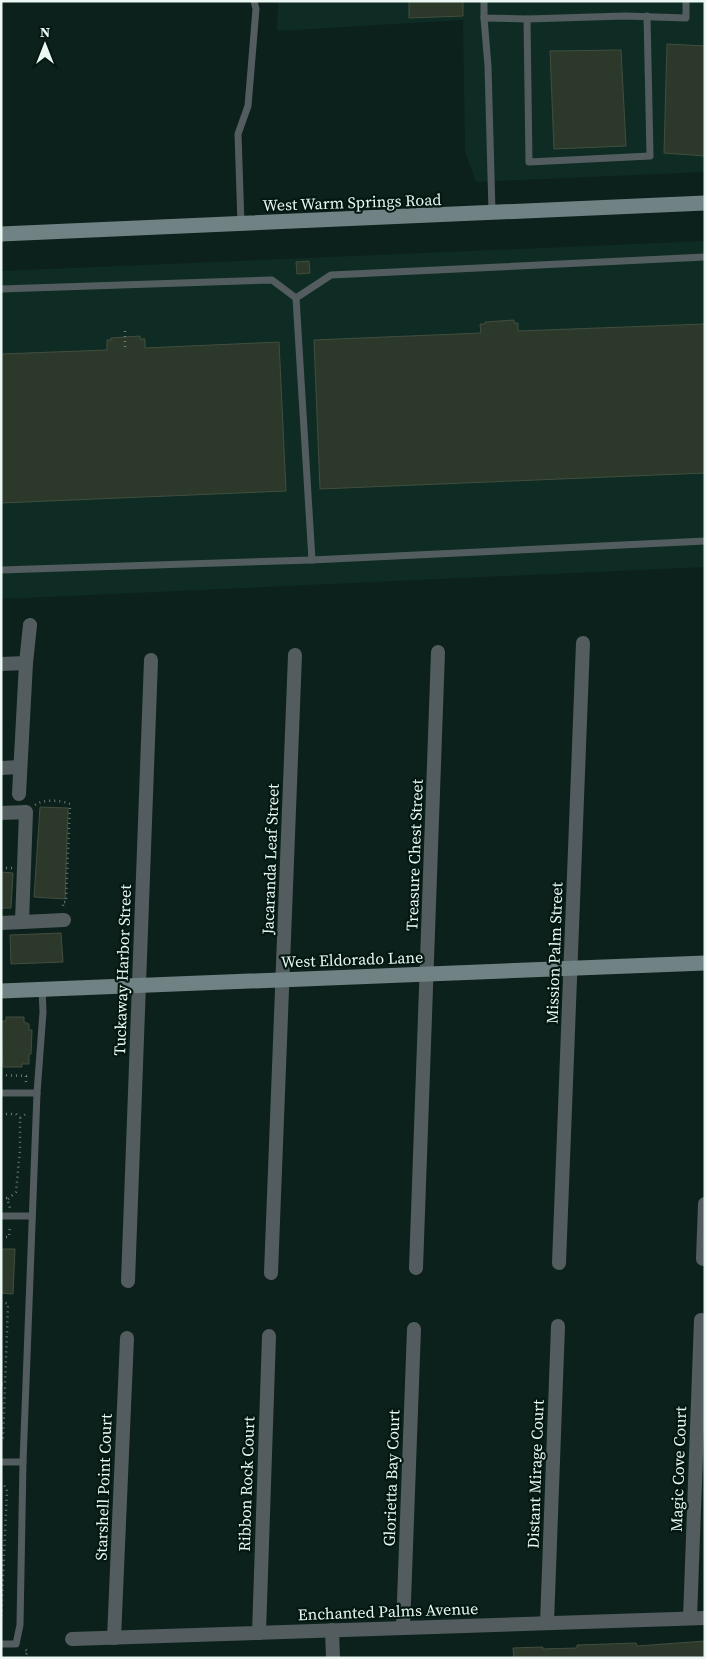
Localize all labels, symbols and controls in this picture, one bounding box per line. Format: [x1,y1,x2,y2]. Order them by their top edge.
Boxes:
north arrow [20,20,70,70]
text: N [40,22,50,42]
street label: West Warm Springs Road [262,188,442,216]
street label: Treasure Chest Street [400,778,428,931]
street label: Jacaranda Leaf Street [256,782,284,936]
street label: Mission Palm Street [541,881,567,1024]
street label: Tuckaway Harbor Street [108,883,136,1056]
street label: West Eldorado Lane [280,946,424,972]
street label: Distant Mirage Court [521,1398,549,1549]
street label: Magic Cove Court [665,1405,691,1532]
street label: Glorietta Bay Court [378,1408,404,1547]
street label: Starshell Point Court [89,1412,117,1561]
street label: Ribbon Rock Court [233,1415,259,1552]
street label: Enchanted Palms Avenue [297,1597,479,1625]

